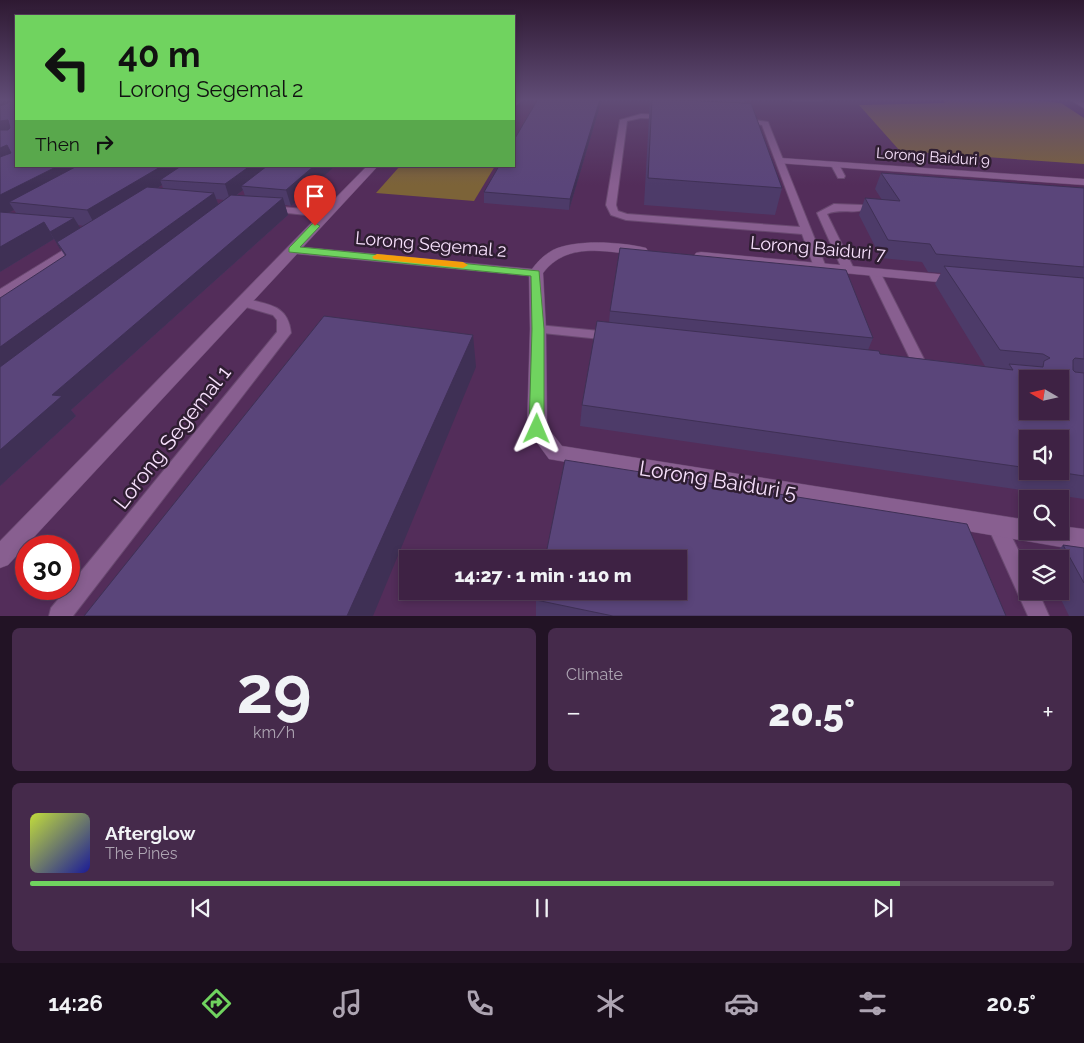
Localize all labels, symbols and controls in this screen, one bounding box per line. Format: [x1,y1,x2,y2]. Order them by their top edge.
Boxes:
text: 40 m [118,34,200,75]
icon: left [35,35,100,100]
text: Lorong Segemal 2 [118,76,304,102]
icon: right [90,130,118,158]
text: Then [35,133,80,155]
street label: Lorong Baiduri 9 [875,144,991,170]
pin [294,175,336,226]
icon: arrive [301,182,329,210]
street label: Lorong Segemal 2 [354,227,508,261]
street label: Lorong Baiduri 7 [749,232,887,264]
street label: Lorong Segemal 1 [108,360,236,514]
north arrow [1019,370,1069,420]
map controls [1019,370,1069,600]
position arrow [510,402,562,454]
button: sound [1019,430,1069,480]
street label: Lorong Baiduri 5 [638,455,798,505]
button: search [1019,490,1069,540]
speed limit sign: 30 [15,535,80,600]
button: layers [1019,550,1069,600]
text: 14:27 · 1 min · 110 m [454,564,632,586]
text: 29 [237,652,311,728]
text: Climate [566,665,623,684]
text: 20.5° [768,690,855,735]
text: − [566,696,581,729]
text: + [1042,696,1054,729]
text: km/h [253,723,295,742]
text: Afterglow [105,822,195,844]
text: The Pines [105,844,177,863]
icon: previous [187,894,215,922]
icon: pause [528,894,556,922]
icon: next [869,894,897,922]
icon: directions [199,986,234,1021]
icon: music [330,986,365,1021]
icon: phone [462,986,497,1021]
icon: climate [593,986,628,1021]
icon: car [724,986,759,1021]
icon: filters [855,986,890,1021]
text: 14:26 [48,990,103,1016]
text: 20.5° [987,990,1036,1016]

